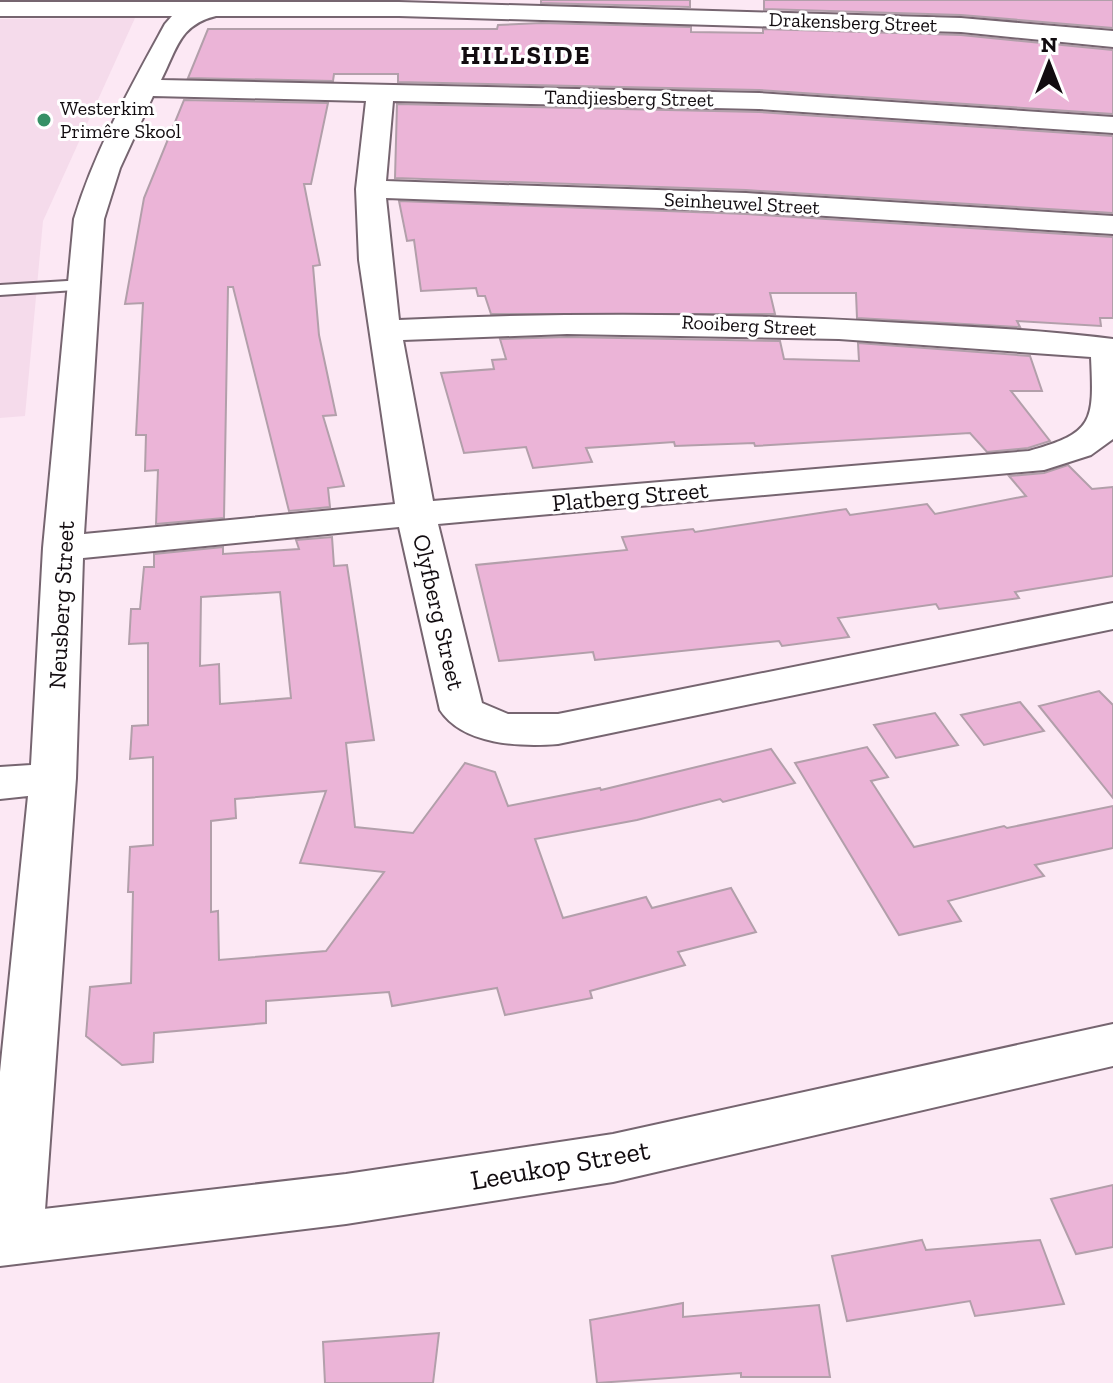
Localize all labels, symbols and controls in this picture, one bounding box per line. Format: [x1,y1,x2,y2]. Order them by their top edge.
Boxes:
street label: Drakensberg Street [768,7,938,37]
north arrow [1009,24,1089,104]
text: N [1041,31,1058,58]
district label: HILLSIDE [461,39,591,71]
street label: Tandjiesberg Street [544,85,714,111]
place label: Westerkim Primêre Skool [60,96,181,143]
marker: Westerkim Primêre Skool [35,111,53,129]
street label: Seinheuwel Street [664,187,821,219]
street label: Rooiberg Street [681,309,818,341]
street label: Platberg Street [551,475,709,517]
street label: Neusberg Street [42,520,80,690]
street label: Olyfberg Street [407,531,471,693]
street label: Leeukop Street [468,1133,653,1197]

